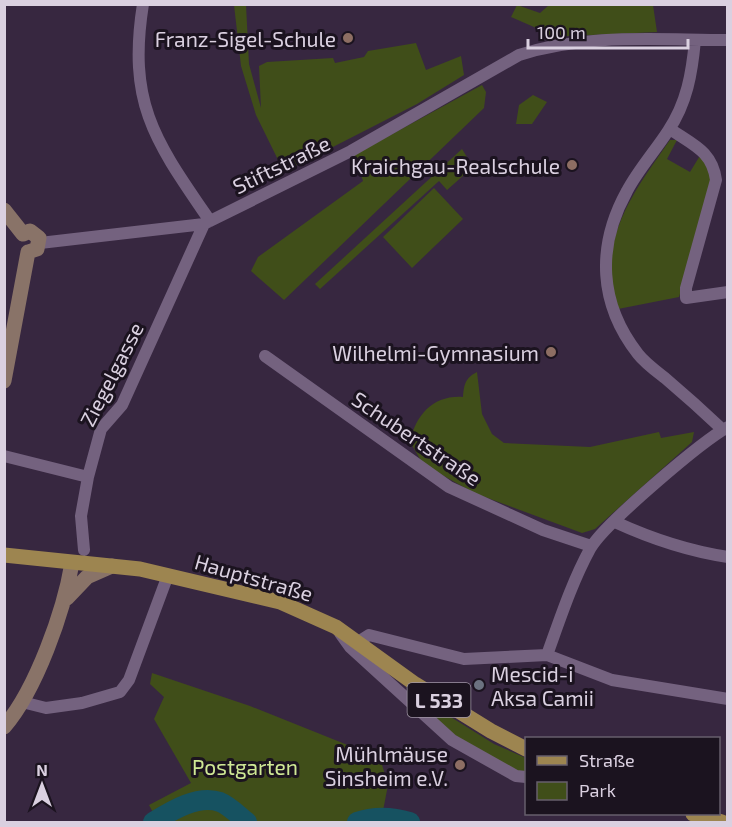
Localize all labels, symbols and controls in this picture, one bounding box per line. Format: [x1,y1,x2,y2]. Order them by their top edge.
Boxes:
scale bar [528,12,688,50]
text: 100 m [537,21,586,43]
place label: Franz-Sigel-Schule [155,26,336,51]
marker: Franz-Sigel-Schule [341,31,355,45]
street label: Stiftstraße [228,130,334,198]
place label: Kraichgau-Realschule [351,153,560,178]
marker: Kraichgau-Realschule [565,158,579,172]
street label: Ziegelgasse [74,318,148,430]
place label: Wilhelmi-Gymnasium [332,340,539,365]
marker: Wilhelmi-Gymnasium [544,345,558,359]
street label: Schubertstraße [348,386,486,490]
street label: Hauptstraße [192,548,316,606]
place label: Mescid-i Aksa Camii [491,661,594,710]
marker: Mescid-i Aksa Camii [472,678,486,692]
road number: L 533 [408,683,470,717]
legend [525,737,720,815]
place label: Mühlmäuse Sinsheim e.V. [325,741,448,790]
text: Straße [579,749,635,771]
park label: Postgarten [192,754,298,779]
north arrow [12,755,72,815]
marker: Mühlmäuse Sinsheim e.V. [453,758,467,772]
text: N [36,760,48,779]
text: Park [579,779,616,801]

